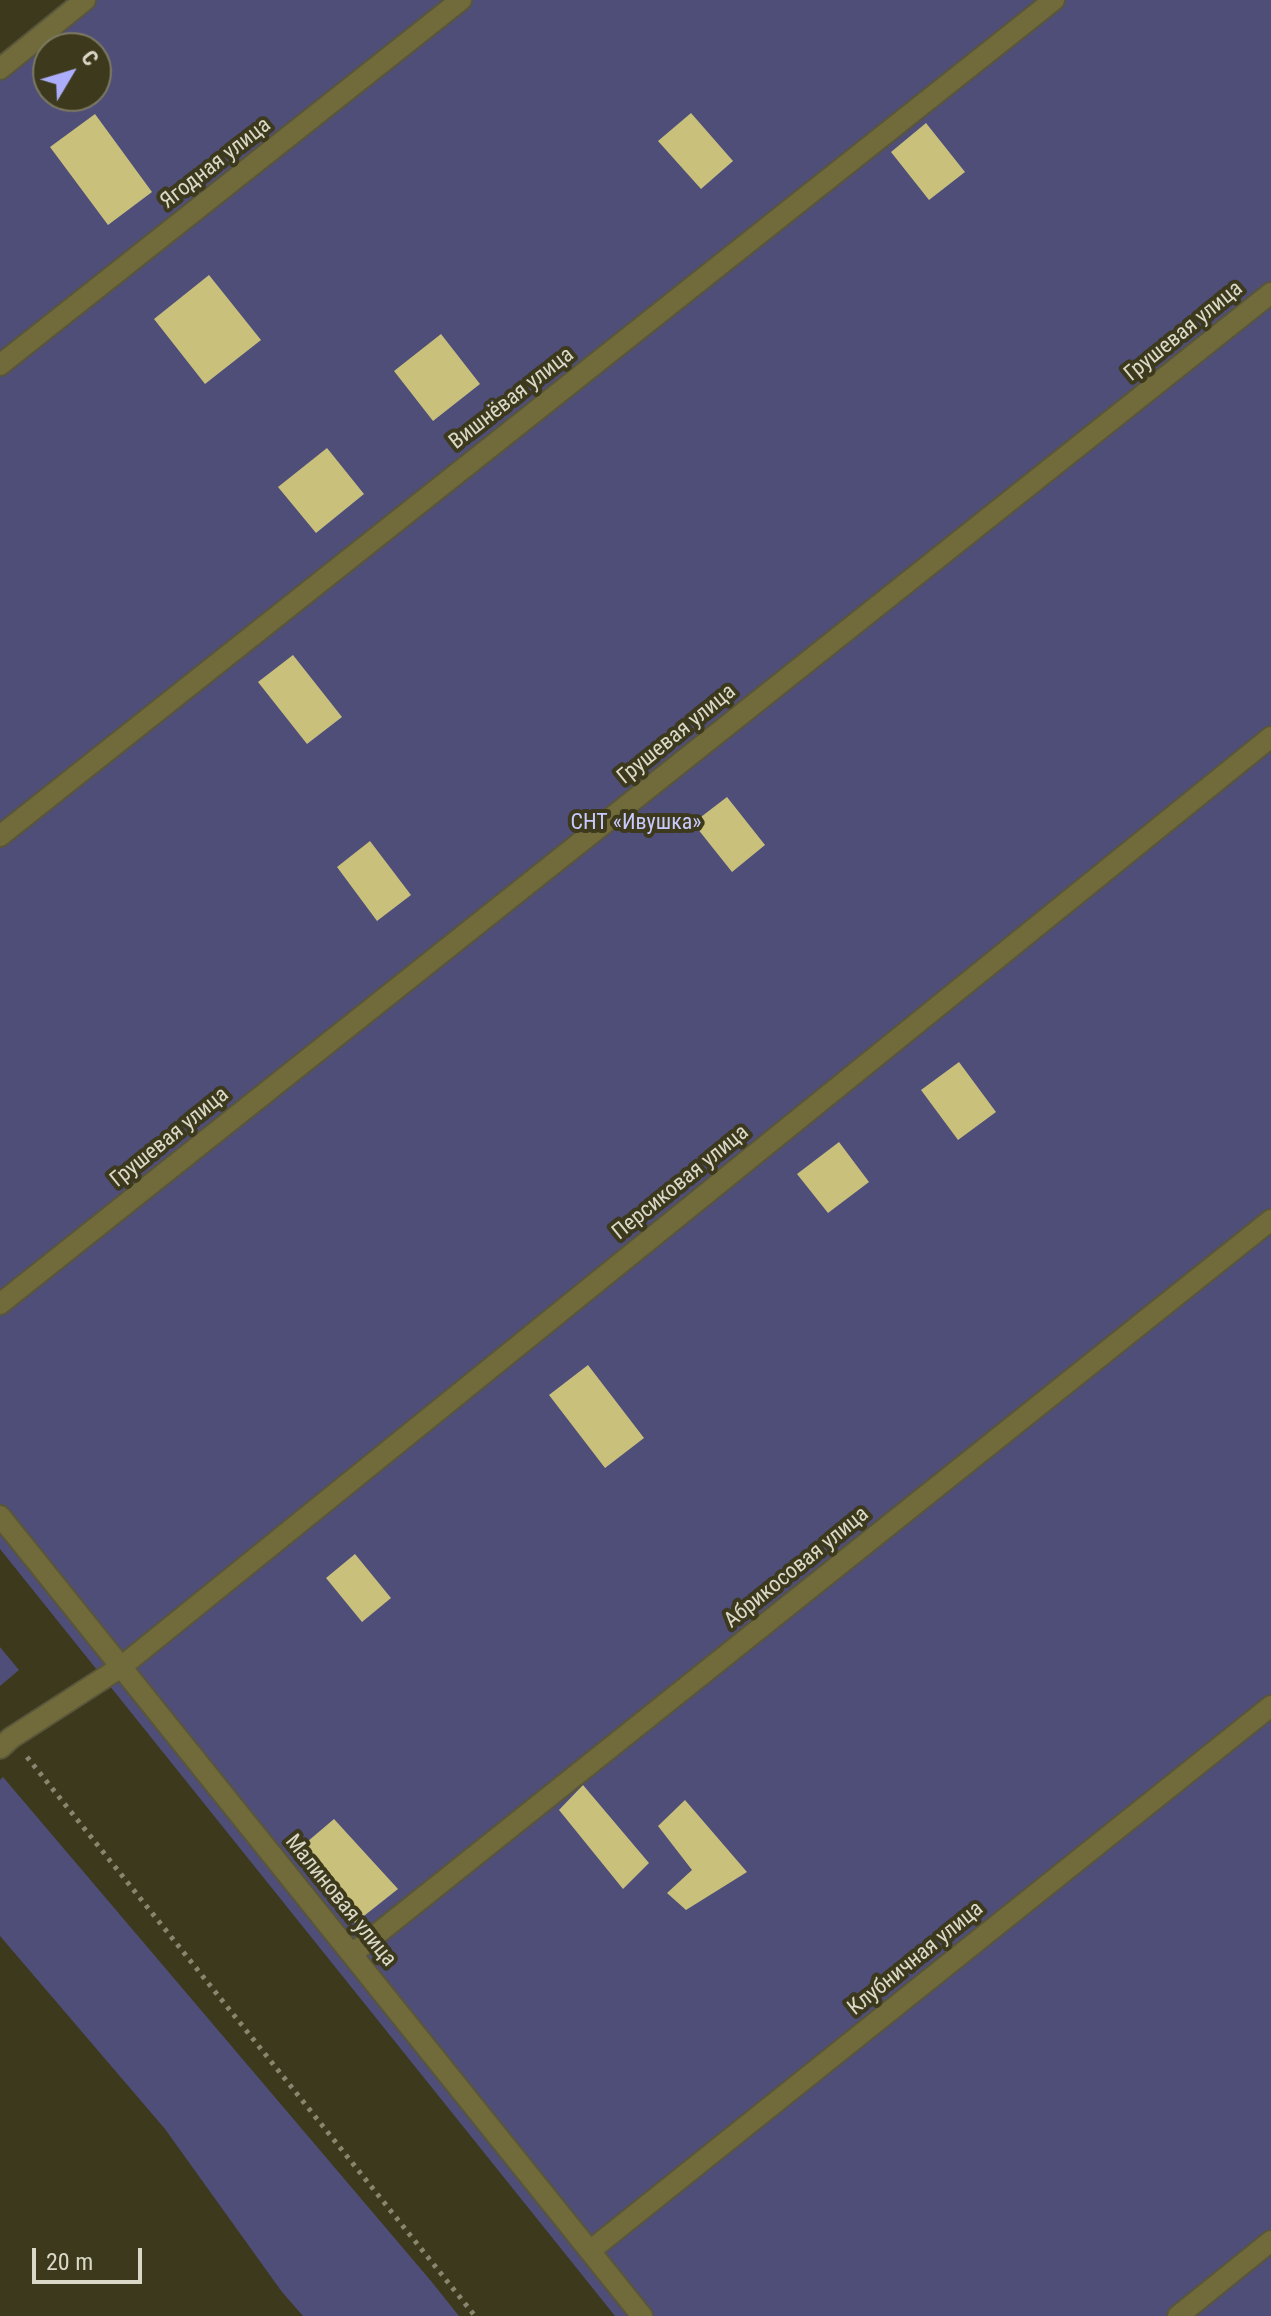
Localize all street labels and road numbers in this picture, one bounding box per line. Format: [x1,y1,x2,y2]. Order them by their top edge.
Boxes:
street label: Ягодная улица [155,113,277,215]
street label: Грушевая улица [1119,276,1249,388]
street label: Вишнёвая улица [444,342,580,456]
street label: Грушевая улица [612,679,742,791]
street label: Грушевая улица [105,1082,235,1194]
street label: Персиковая улица [607,1120,755,1246]
street label: Абрикосовая улица [719,1502,875,1634]
street label: Малиновая улица [279,1830,401,1972]
street label: Клубничная улица [843,1896,989,2022]

